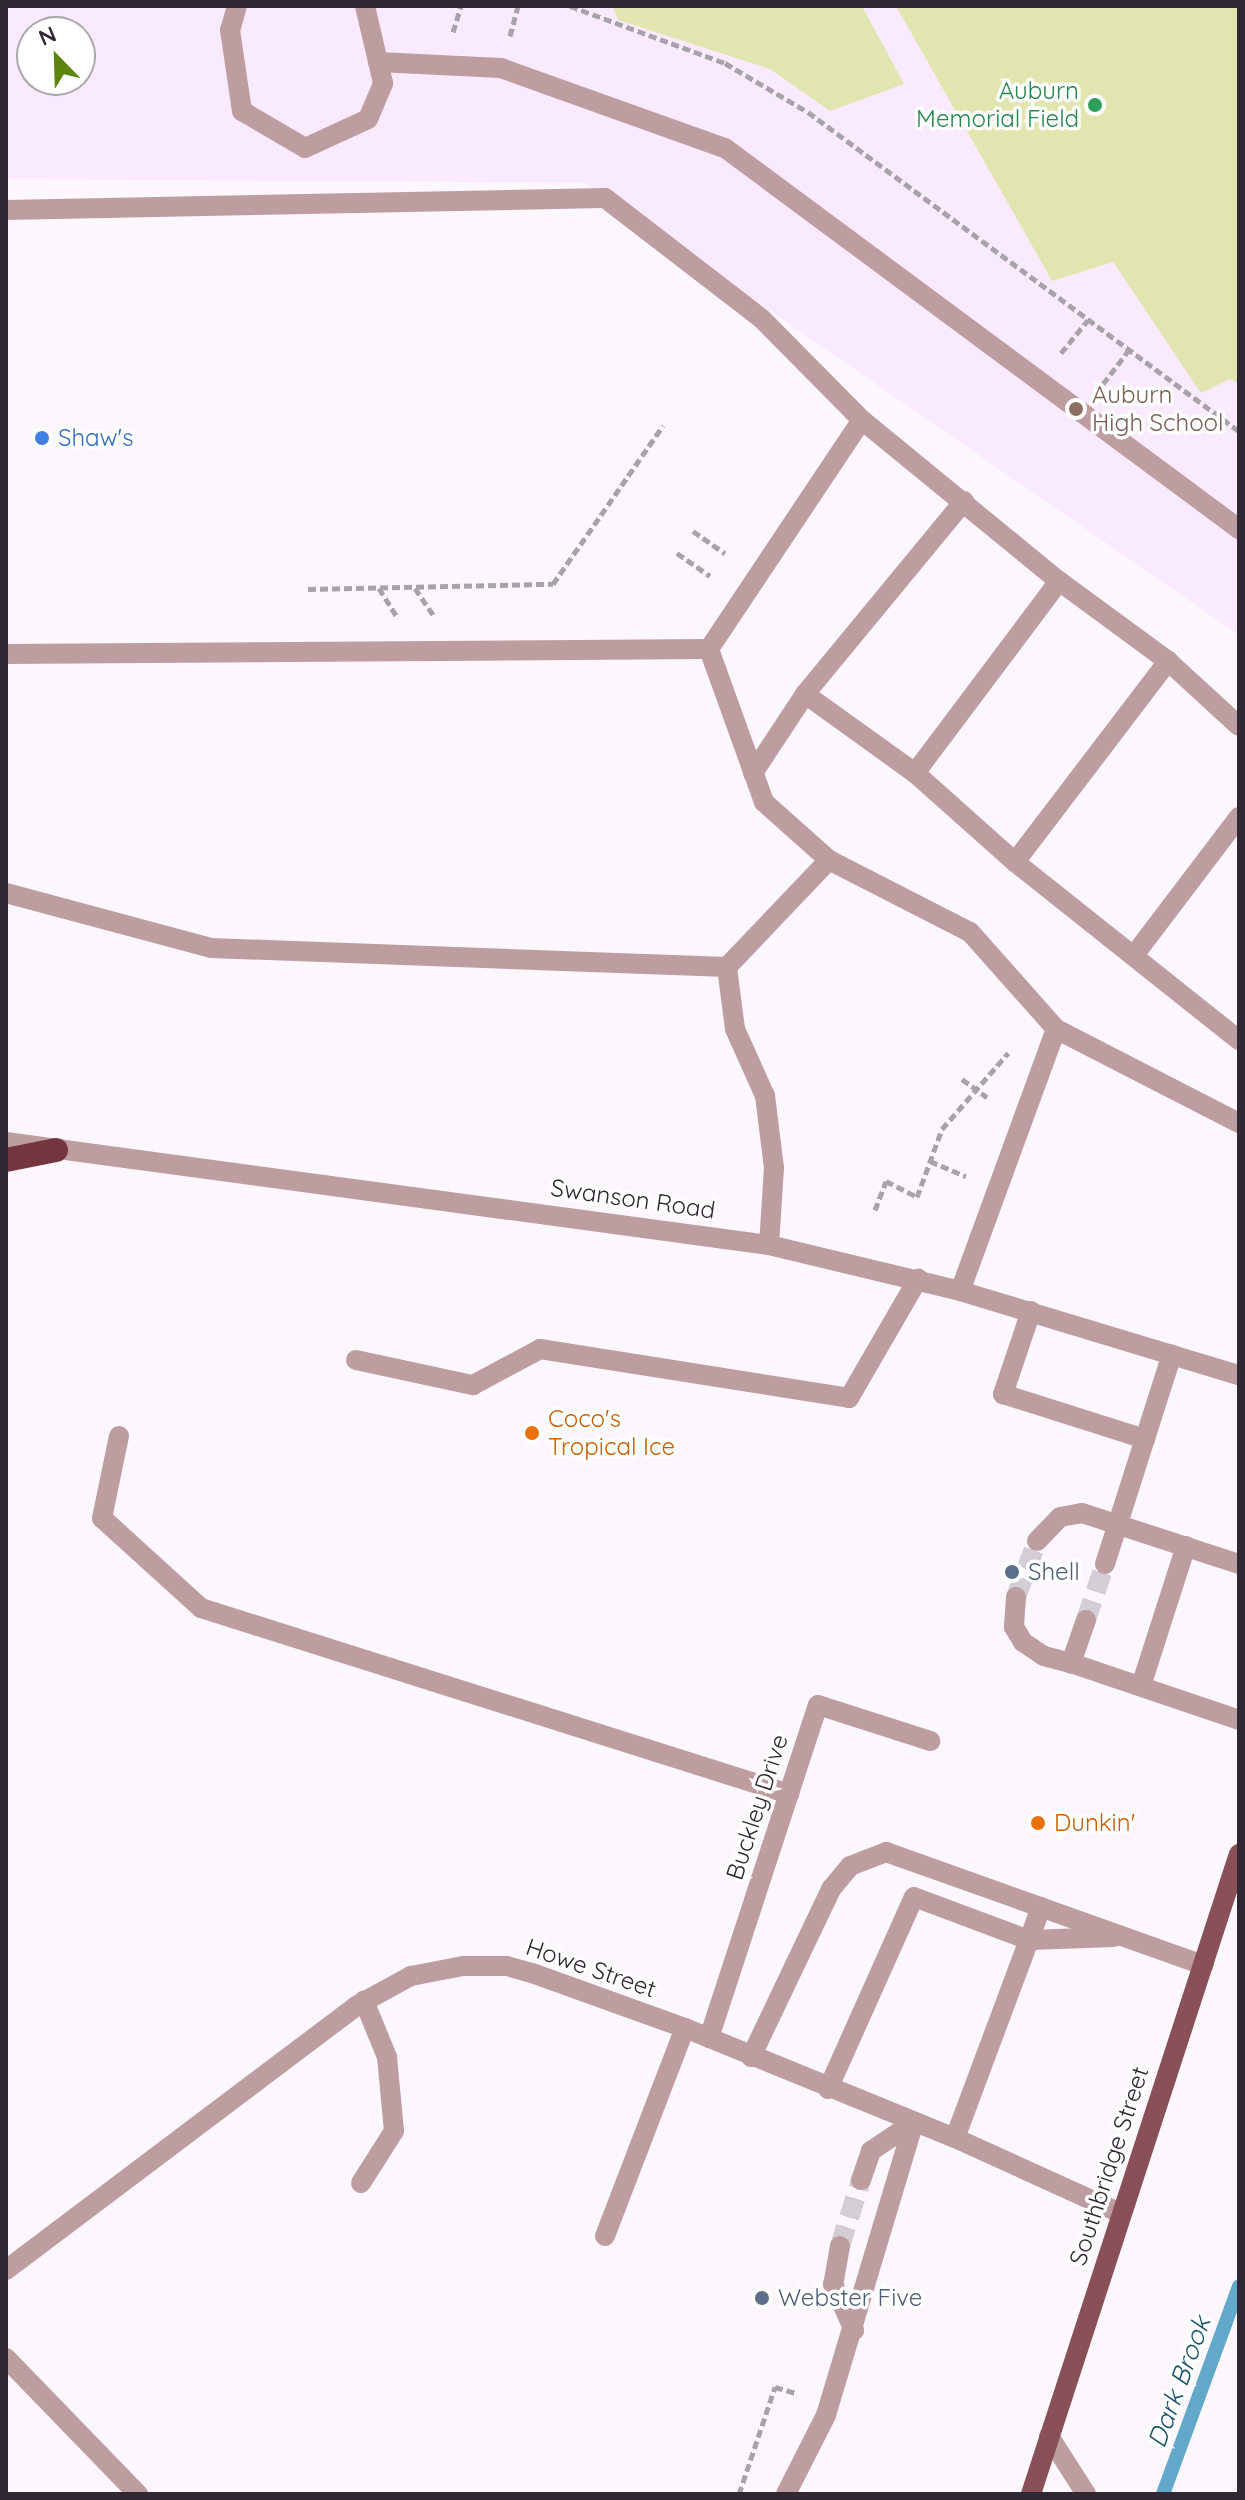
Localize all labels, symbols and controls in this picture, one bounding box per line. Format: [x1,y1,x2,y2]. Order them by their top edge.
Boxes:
north arrow [16,16,96,96]
text: N [34,20,60,52]
place label: Auburn Memorial Field [916,77,1079,133]
marker: Auburn Memorial Field [1086,96,1104,114]
place label: Auburn High School [1092,381,1224,437]
marker: Auburn High School [1067,400,1085,418]
place label: Shaw's [58,424,133,452]
marker: Shaw's [33,429,51,447]
street label: Swanson Road [549,1173,717,1225]
place label: Coco's Tropical Ice [548,1405,675,1461]
marker: Coco's Tropical Ice [523,1424,541,1442]
place label: Shell [1028,1558,1080,1586]
marker: Shell [1003,1563,1021,1581]
street label: Buckley Drive [720,1731,794,1883]
place label: Dunkin' [1054,1809,1135,1837]
marker: Dunkin' [1029,1814,1047,1832]
street label: Howe Street [522,1932,660,2004]
street label: Southbridge Street [1063,2063,1155,2269]
place label: Webster Five [778,2284,922,2312]
marker: Webster Five [753,2289,771,2307]
water label: Dark Brook [1141,2312,1217,2452]

